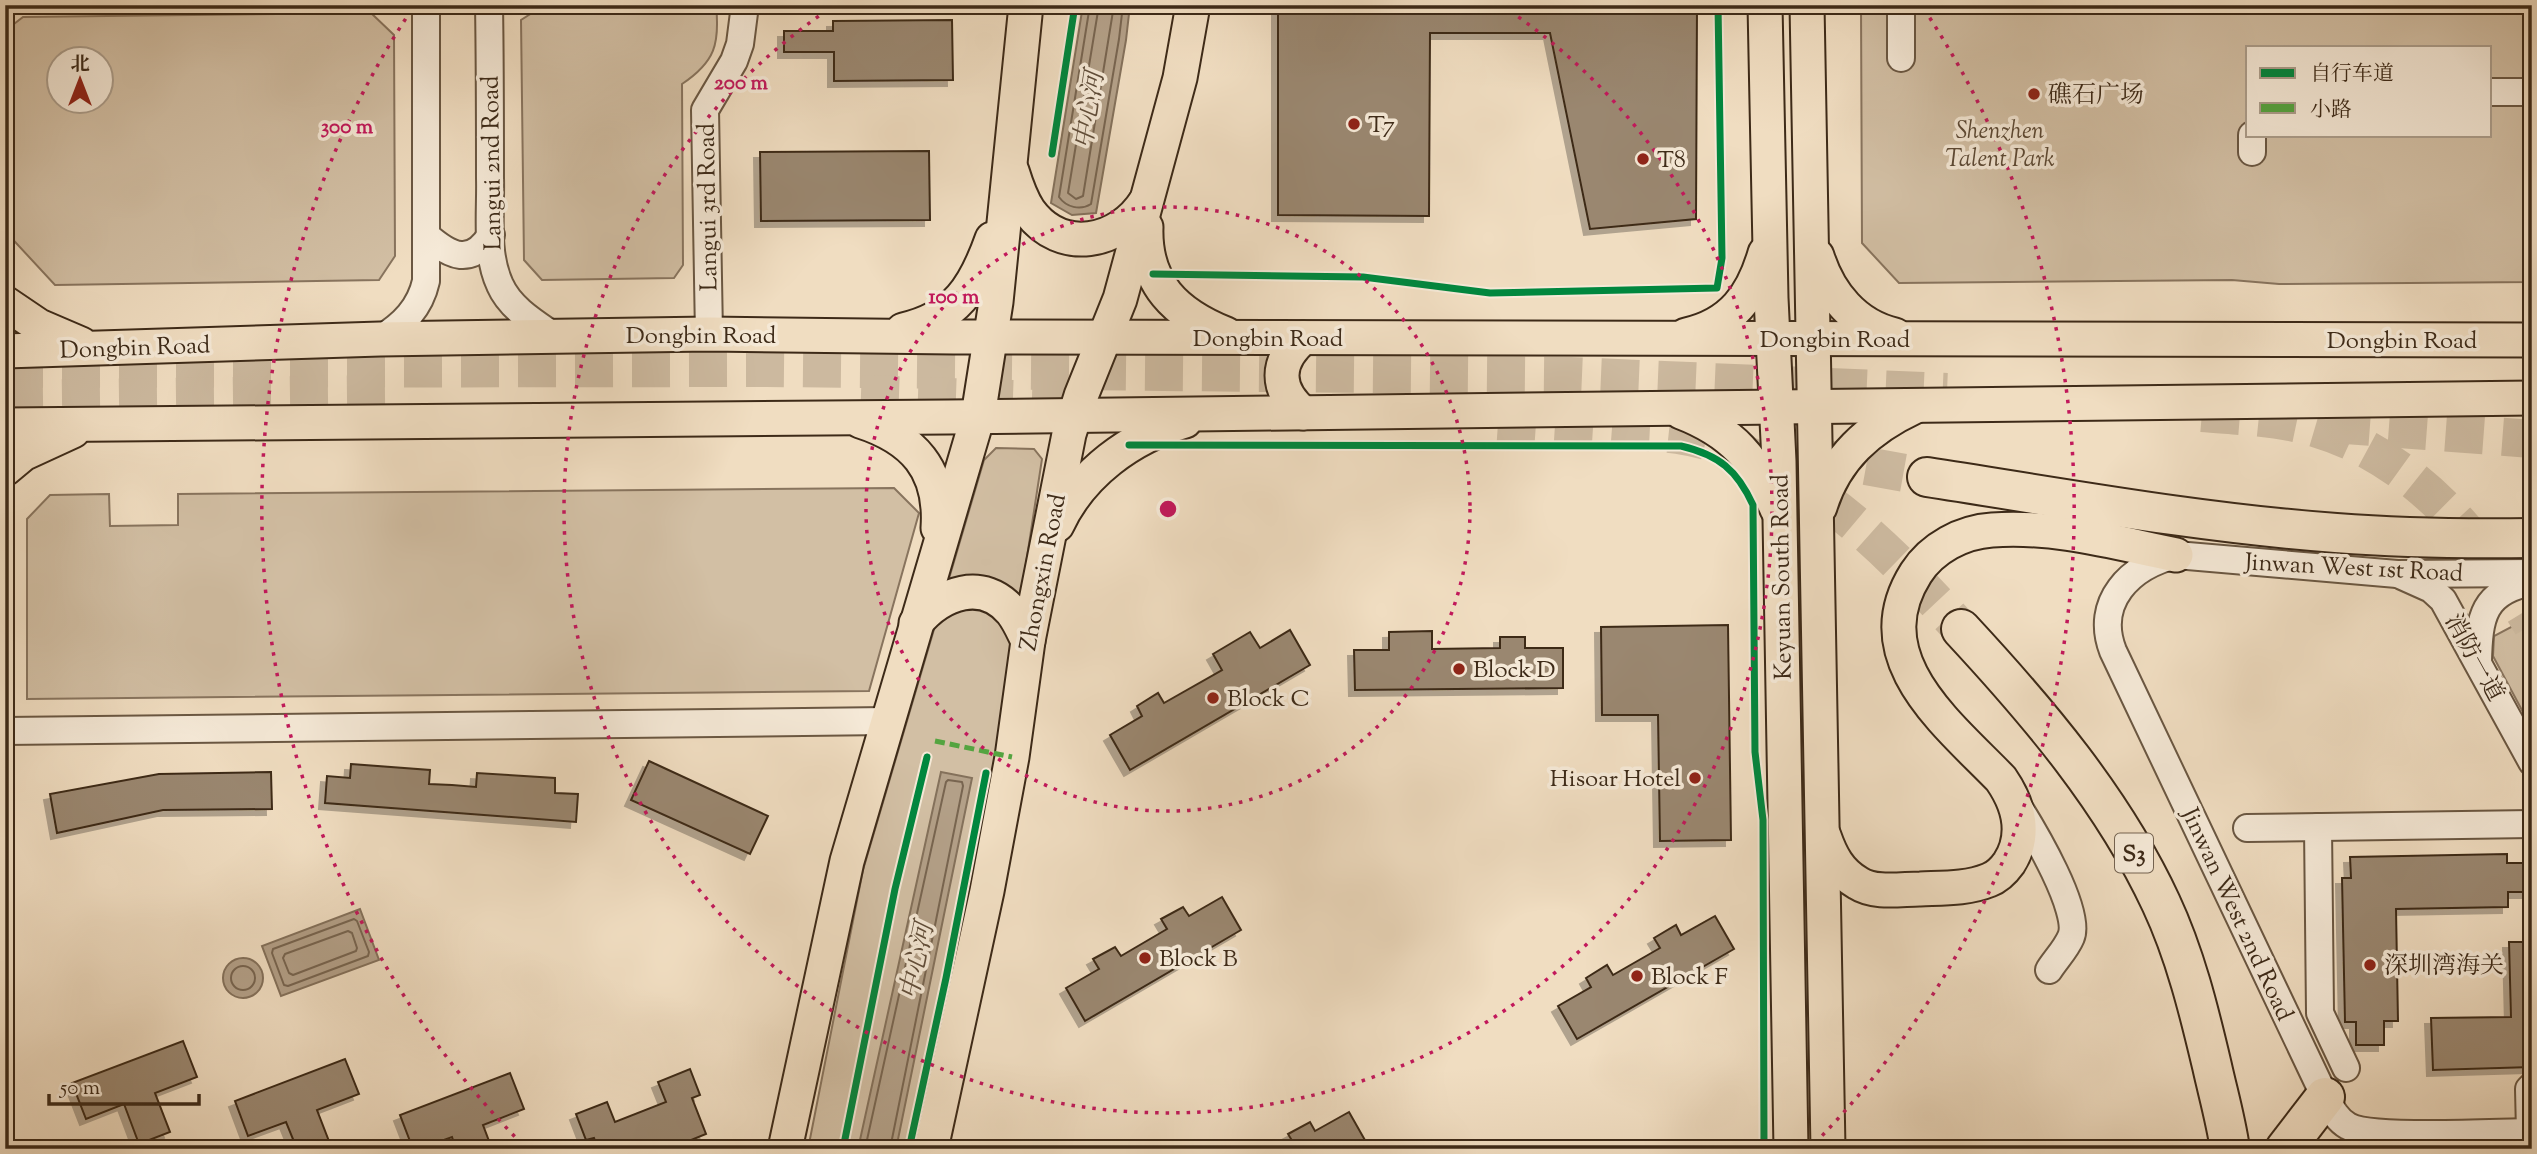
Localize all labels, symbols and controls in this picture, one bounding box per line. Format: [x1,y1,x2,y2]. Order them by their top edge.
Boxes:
north arrow [46,46,116,116]
legend [2246,46,2492,136]
text: 北 [70,52,90,79]
text: 自行车道 [2310,60,2394,90]
water label: 中心河 [1066,65,1115,152]
text: 200 m [714,69,769,99]
street label: Langui 2nd Road [474,75,512,251]
place label: 礁石广场 [2048,79,2144,113]
marker: 礁石广场 [2026,86,2042,102]
text: 小路 [2310,96,2352,126]
place label: T7 [1368,109,1395,143]
text: 300 m [321,113,374,143]
park label: Shenzhen Talent Park [1945,115,2055,177]
marker: T7 [1346,116,1362,132]
street label: Langui 3rd Road [691,122,727,291]
place label: T8 [1657,144,1686,178]
marker: T8 [1635,151,1651,167]
text: 100 m [929,283,980,313]
street label: Dongbin Road [626,320,777,354]
street label: Dongbin Road [1193,323,1344,357]
street label: Dongbin Road [1760,324,1911,358]
street label: Dongbin Road [2327,325,2478,359]
street label: Dongbin Road [59,329,211,369]
street label: Keyuan South Road [1764,473,1802,680]
street label: Zhongxin Road [1012,490,1076,654]
centre of rings [1156,497,1180,521]
street label: Jinwan West 1st Road [2242,546,2464,592]
street label: 消防一道 [2435,608,2511,708]
place label: Block D [1473,654,1556,688]
marker: Block D [1451,661,1467,677]
place label: Block C [1227,683,1310,717]
marker: Block C [1205,690,1221,706]
place label: Hisoar Hotel [1550,763,1681,797]
marker: Hisoar Hotel [1687,770,1703,786]
street label: Jinwan West 2nd Road [2171,801,2301,1027]
road number: S3 [2115,834,2153,873]
water label: 中心河 [892,916,945,1004]
place label: Block B [1159,943,1238,977]
marker: Block B [1137,950,1153,966]
place label: 深圳湾海关 [2384,950,2504,984]
marker: 深圳湾海关 [2362,957,2378,973]
place label: Block F [1651,961,1728,995]
marker: Block F [1629,968,1645,984]
scale bar [49,1063,200,1107]
text: 50 m [59,1074,100,1104]

